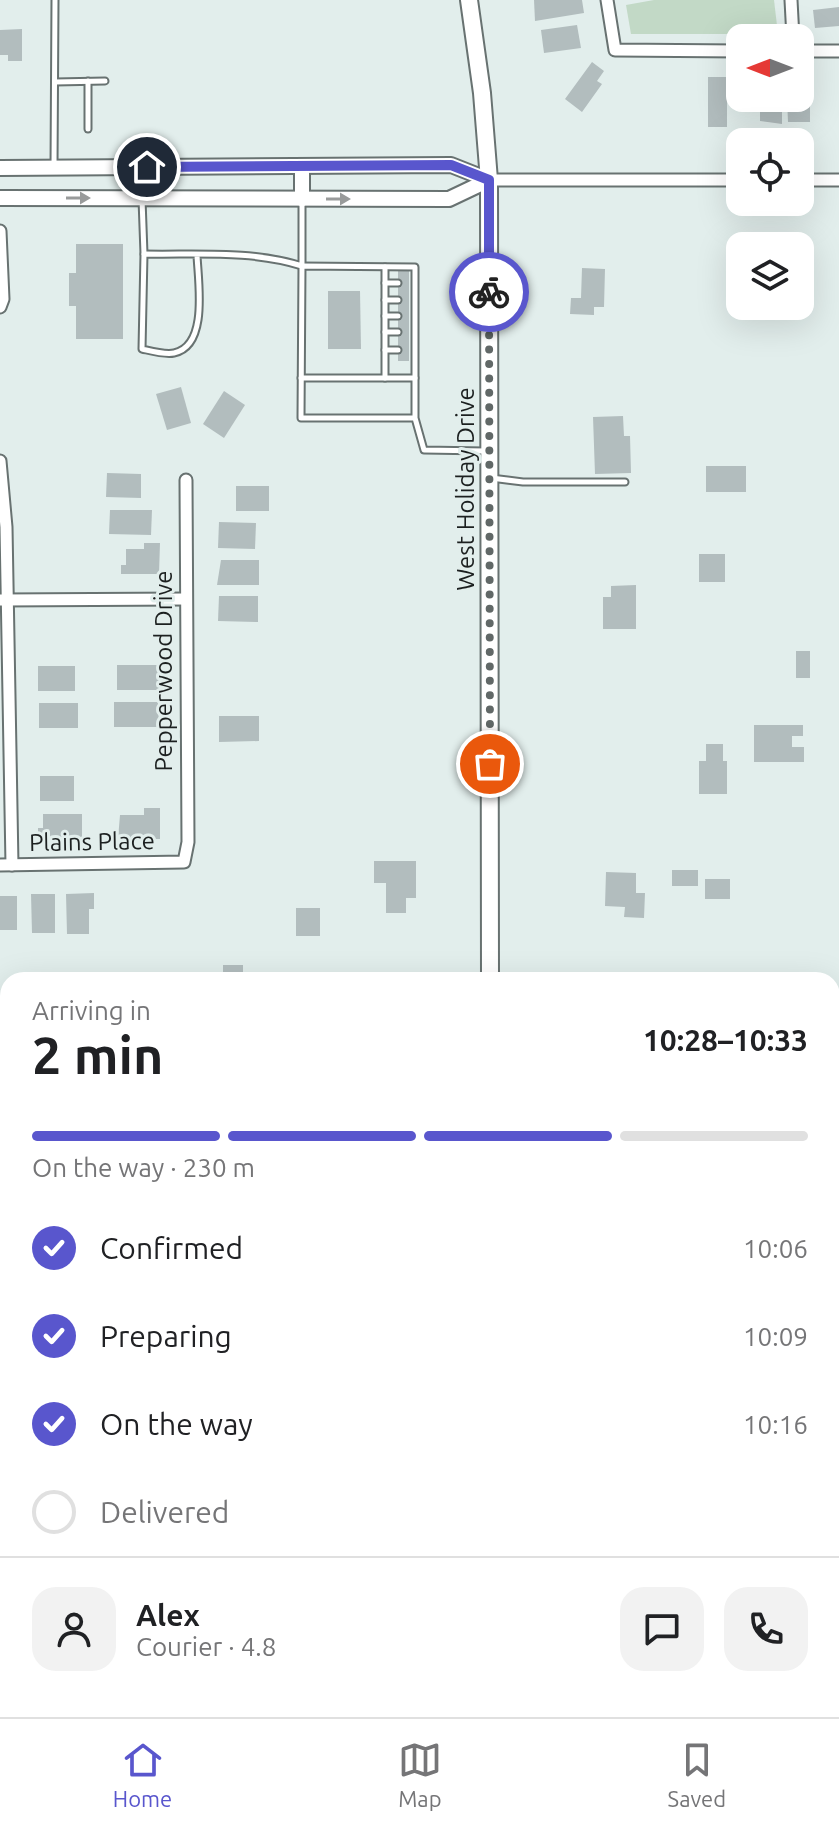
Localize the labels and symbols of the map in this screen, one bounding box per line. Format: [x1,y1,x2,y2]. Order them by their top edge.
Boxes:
north arrow [726,24,814,112]
pin [113,133,181,201]
one-way arrow [66,192,91,204]
one-way arrow [326,193,351,205]
courier [449,252,529,332]
street label: West Holiday Drive [452,387,479,591]
street label: Pepperwood Drive [150,571,177,771]
pin [456,730,524,798]
street label: Plains Place [29,827,155,856]

